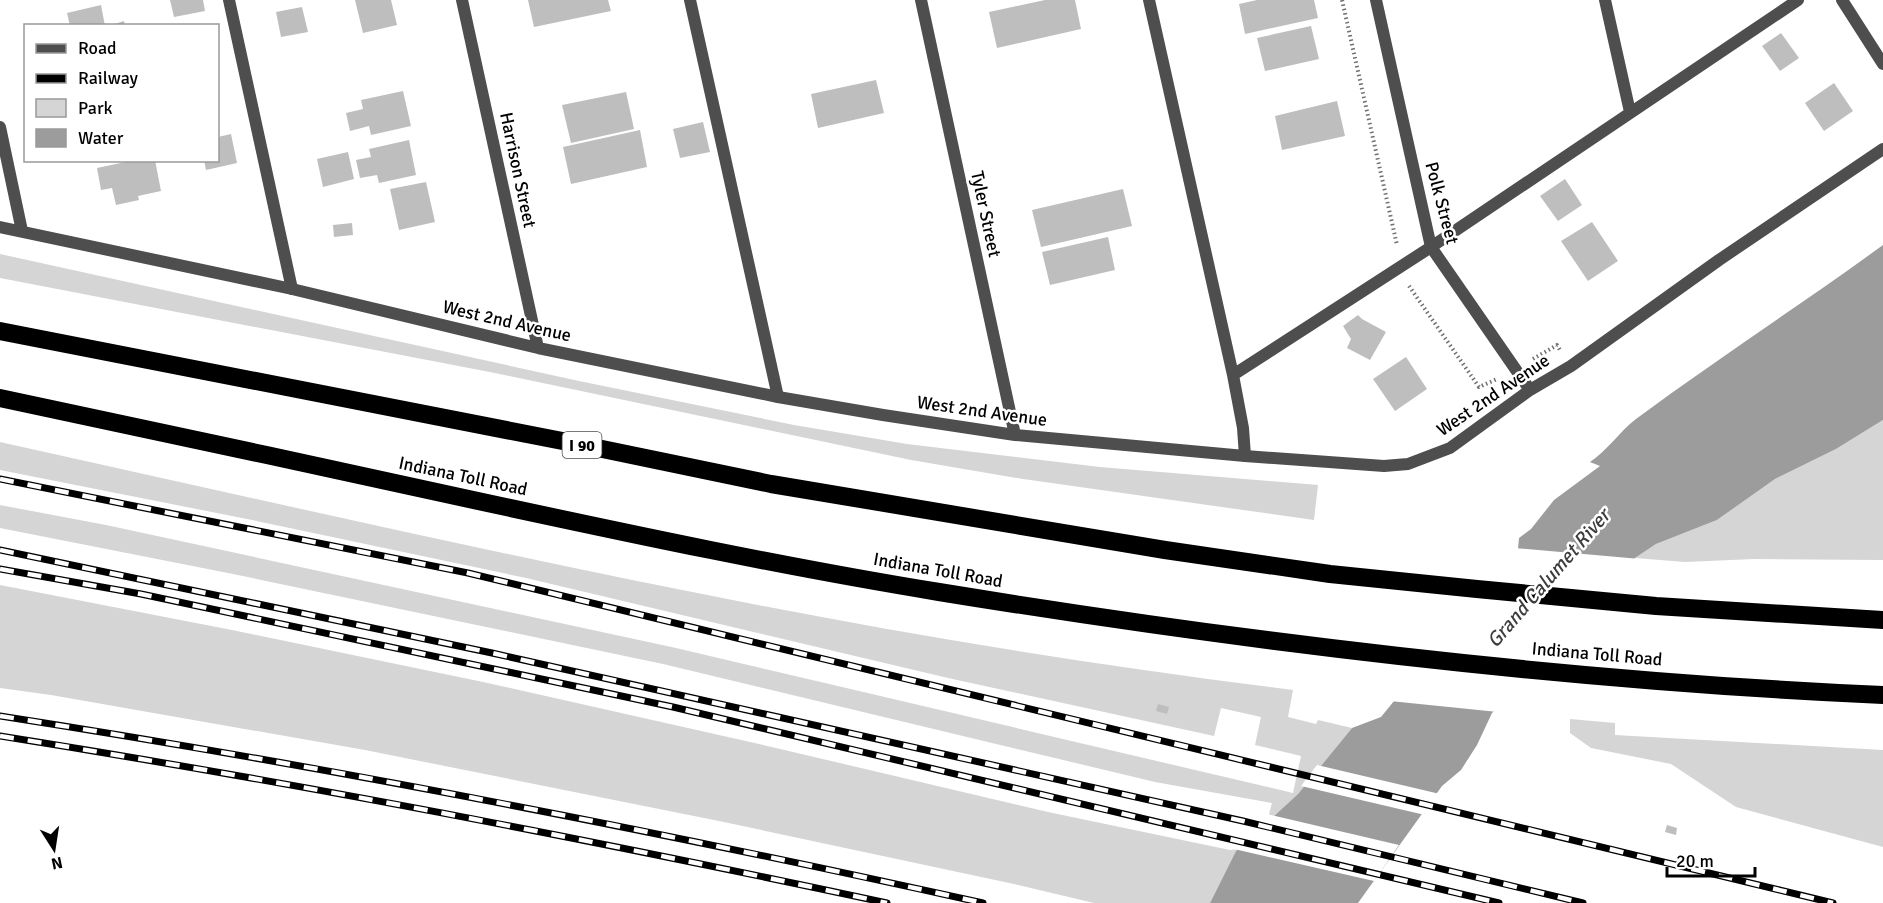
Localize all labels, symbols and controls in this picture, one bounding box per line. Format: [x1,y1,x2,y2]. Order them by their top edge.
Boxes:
legend [24,24,219,162]
text: Road [78,37,117,59]
text: Railway [78,67,139,89]
text: Park [78,97,113,119]
street label: Harrison Street [495,110,541,230]
text: Water [78,127,124,149]
street label: Polk Street [1420,159,1464,247]
street label: Tyler Street [966,169,1006,259]
street label: West 2nd Avenue [441,296,573,346]
street label: West 2nd Avenue [1433,349,1553,441]
street label: West 2nd Avenue [916,391,1048,431]
road number: I 90 [562,432,602,458]
street label: Indiana Toll Road [397,452,529,500]
water label: Grand Calumet River [1481,502,1617,653]
street label: Indiana Toll Road [872,548,1004,592]
street label: Indiana Toll Road [1531,637,1663,671]
north arrow [24,819,84,879]
scale bar [1667,840,1756,878]
text: 20 m [1676,850,1714,872]
text: N [49,852,64,874]

